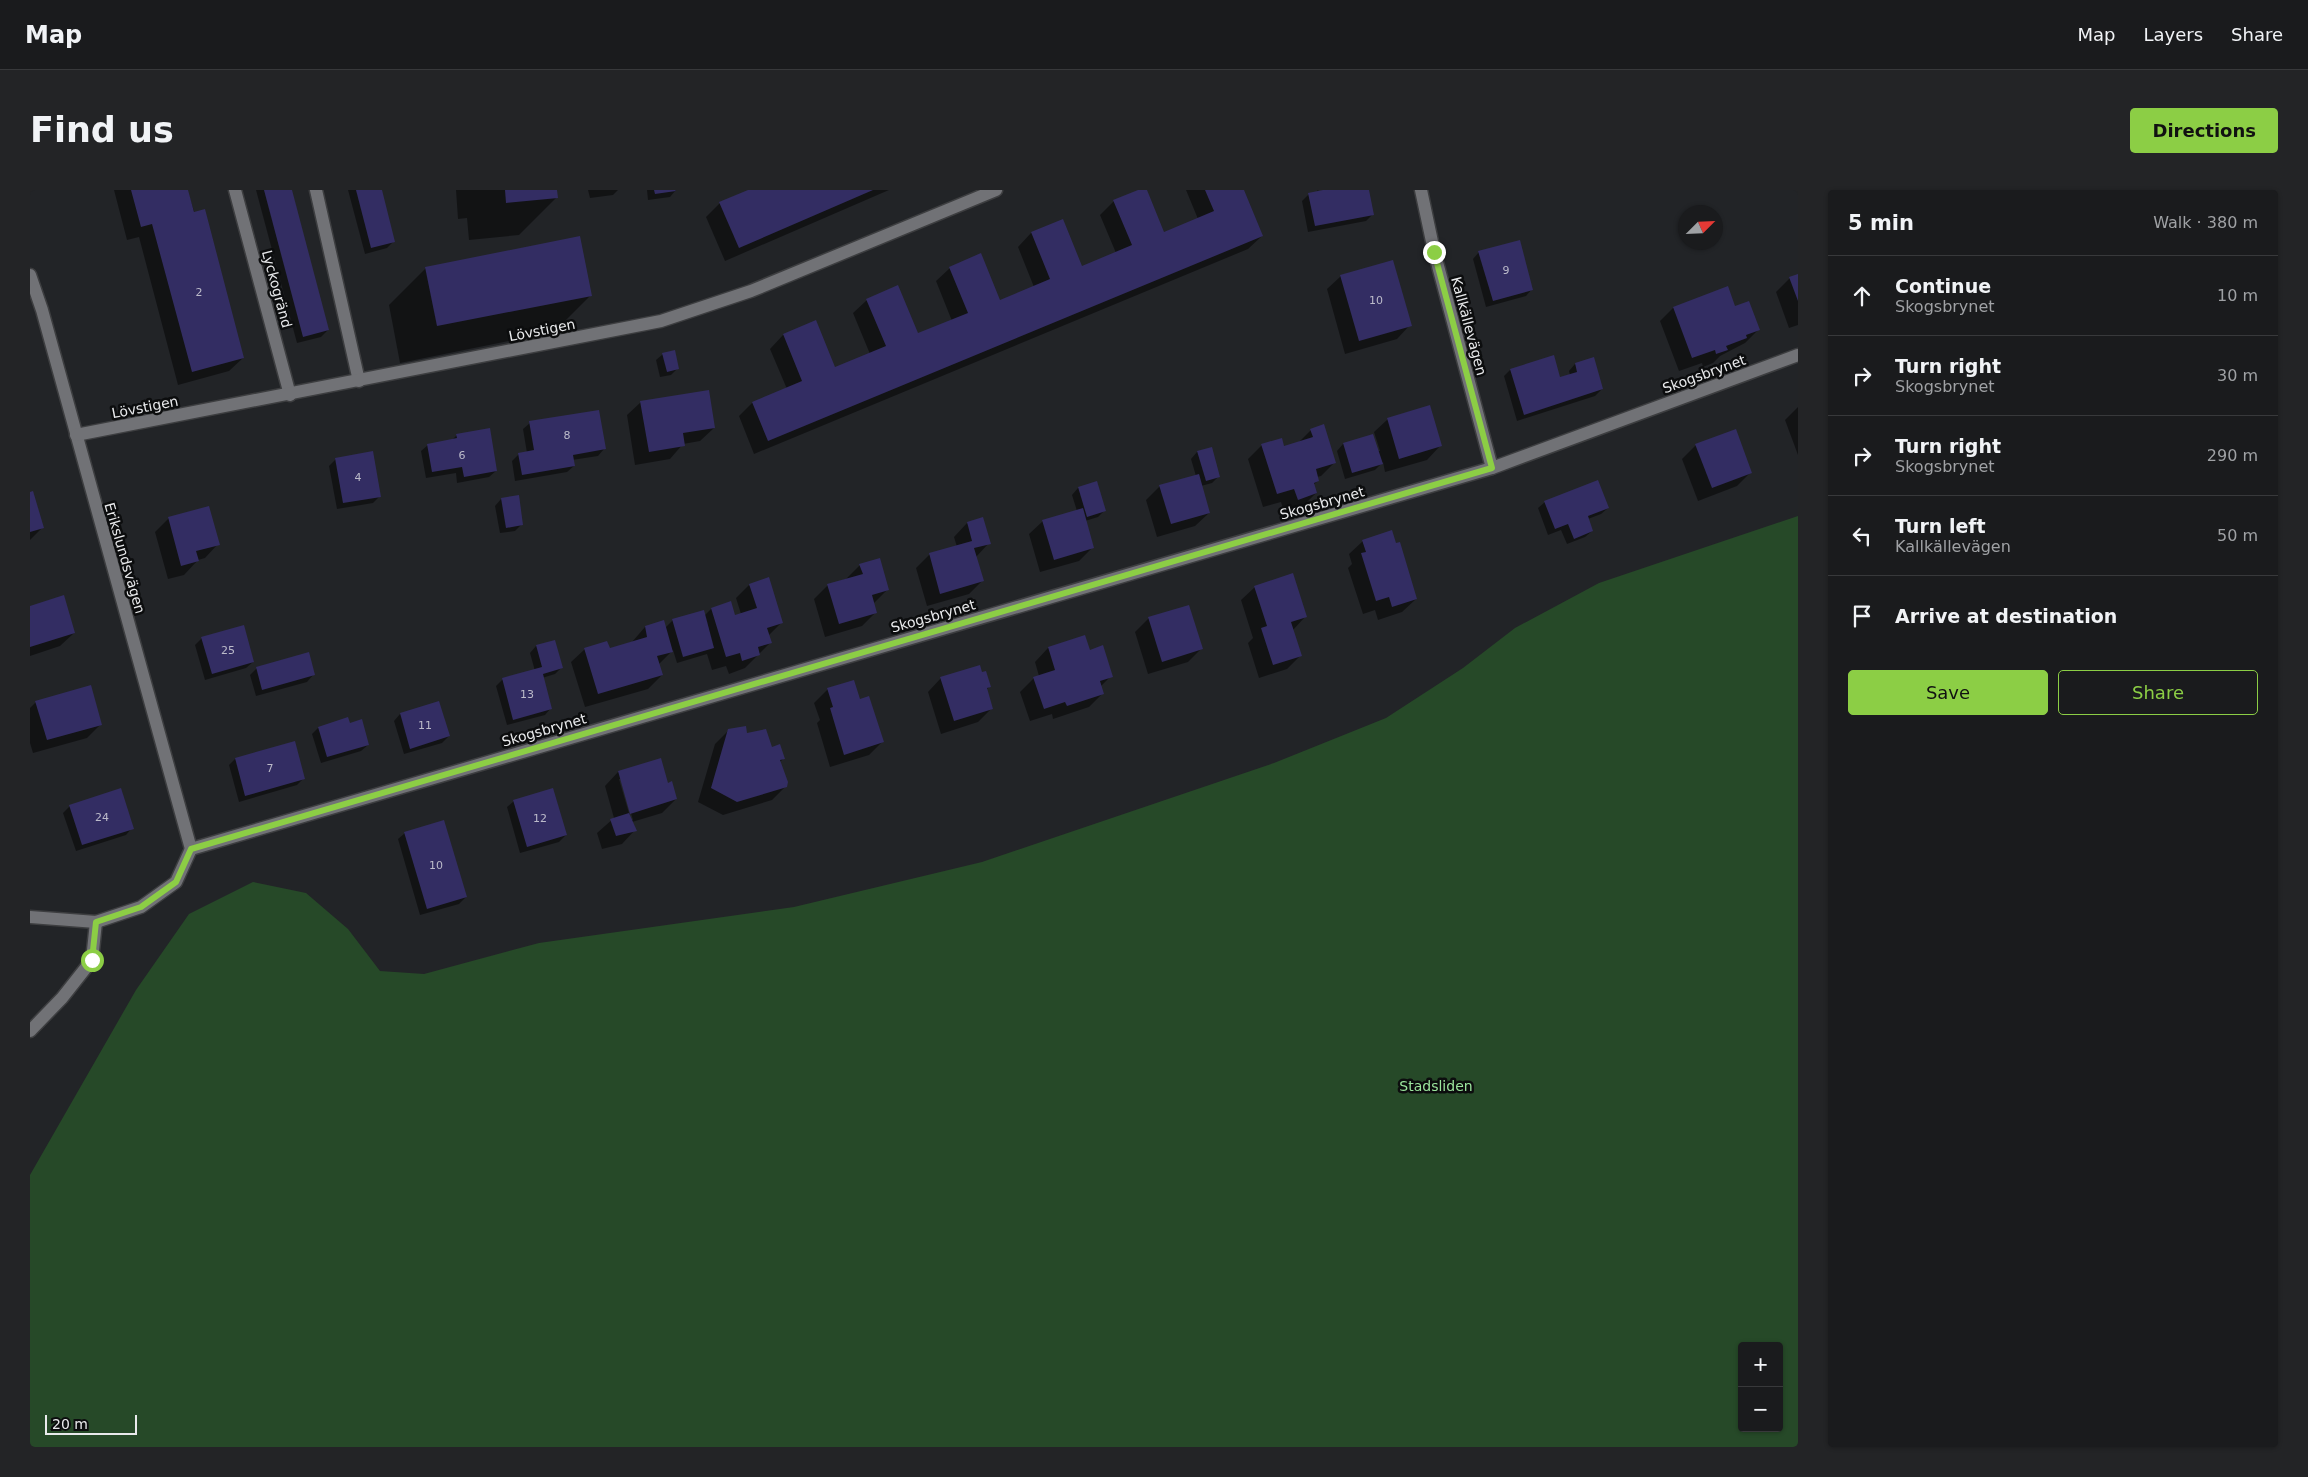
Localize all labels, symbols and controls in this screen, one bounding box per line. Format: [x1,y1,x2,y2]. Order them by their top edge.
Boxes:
text: Map [25,21,82,49]
text: Map [2077,24,2115,45]
text: Layers [2143,24,2203,45]
text: Share [2231,24,2283,45]
button: Directions [2130,108,2278,153]
text: Find us [30,110,174,150]
north arrow [1678,205,1723,250]
text: 5 min [1848,211,1914,235]
text: Walk · 380 m [2153,213,2258,232]
route end [1423,241,1446,264]
street label: Lyckogränd [259,248,295,330]
house number: 9 [1503,264,1510,277]
street label: Kallkällevägen [1448,275,1490,377]
text: Continue [1895,275,1991,297]
icon: ahead [1848,282,1876,310]
house number: 2 [196,286,203,299]
text: 10 m [2217,286,2258,305]
house number: 10 [1369,294,1383,307]
text: Skogsbrynet [1895,297,1995,316]
street label: Lövstigen [507,316,577,344]
street label: Skogsbrynet [1660,351,1748,396]
text: Turn right [1895,355,2001,377]
icon: right [1848,362,1876,390]
text: 30 m [2217,366,2258,385]
text: Skogsbrynet [1895,377,1995,396]
street label: Lövstigen [110,393,180,421]
house number: 8 [564,429,571,442]
text: Turn right [1895,435,2001,457]
icon: right [1848,442,1876,470]
text: 290 m [2207,446,2258,465]
house number: 6 [459,449,466,462]
text: Skogsbrynet [1895,457,1995,476]
house number: 4 [355,471,362,484]
street label: Skogsbrynet [1278,483,1367,523]
street label: Erikslundsvägen [101,501,149,615]
text: Turn left [1895,515,1986,537]
icon: left [1848,522,1876,550]
text: 50 m [2217,526,2258,545]
text: Kallkällevägen [1895,537,2011,556]
street label: Skogsbrynet [889,596,978,636]
icon: arrive [1848,602,1876,630]
text: Arrive at destination [1895,605,2117,627]
house number: 25 [221,644,235,657]
button: Save [1848,670,2048,715]
button: Share [2058,670,2258,715]
house number: 13 [520,688,534,701]
street label: Skogsbrynet [500,710,589,750]
house number: 11 [418,719,432,732]
house number: 7 [267,762,274,775]
house number: 24 [95,811,109,824]
house number: 12 [533,812,547,825]
house number: 10 [429,859,443,872]
route start [81,949,104,972]
park label: Stadsliden [1399,1078,1473,1094]
map controls [1738,1342,1783,1432]
button: + [1738,1342,1783,1387]
button: − [1738,1387,1783,1432]
scale bar [45,1412,138,1435]
text: 20 m [52,1416,88,1432]

